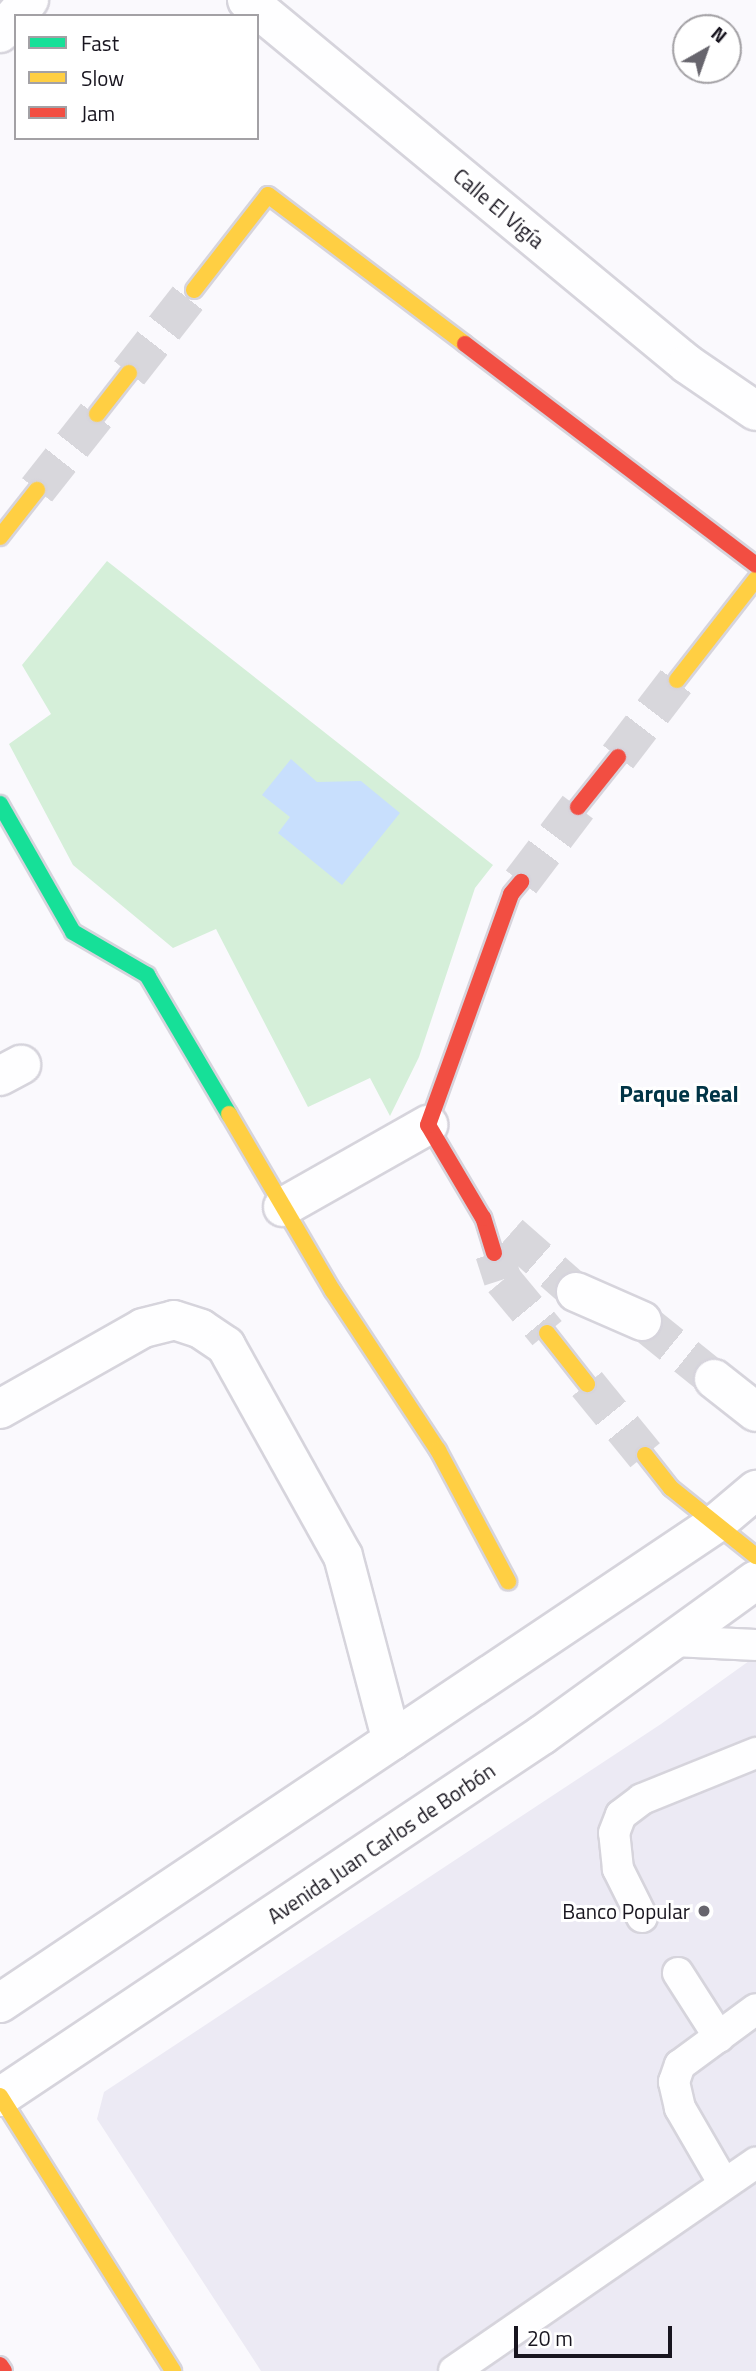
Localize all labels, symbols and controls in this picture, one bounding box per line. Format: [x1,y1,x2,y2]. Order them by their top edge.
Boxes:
legend [14,14,259,140]
north arrow [672,14,742,84]
text: N [705,19,734,49]
text: Fast [81,27,119,59]
text: Slow [81,62,124,94]
text: Jam [81,97,115,129]
street label: Calle El Vigía [449,163,549,253]
district label: Parque Real [619,1080,739,1108]
street label: Avenida Juan Carlos de Borbón [262,1757,500,1929]
place label: Banco Popular [562,1898,690,1924]
marker: Banco Popular [696,1903,712,1919]
scale bar [518,2312,676,2356]
text: 20 m [527,2322,573,2354]

